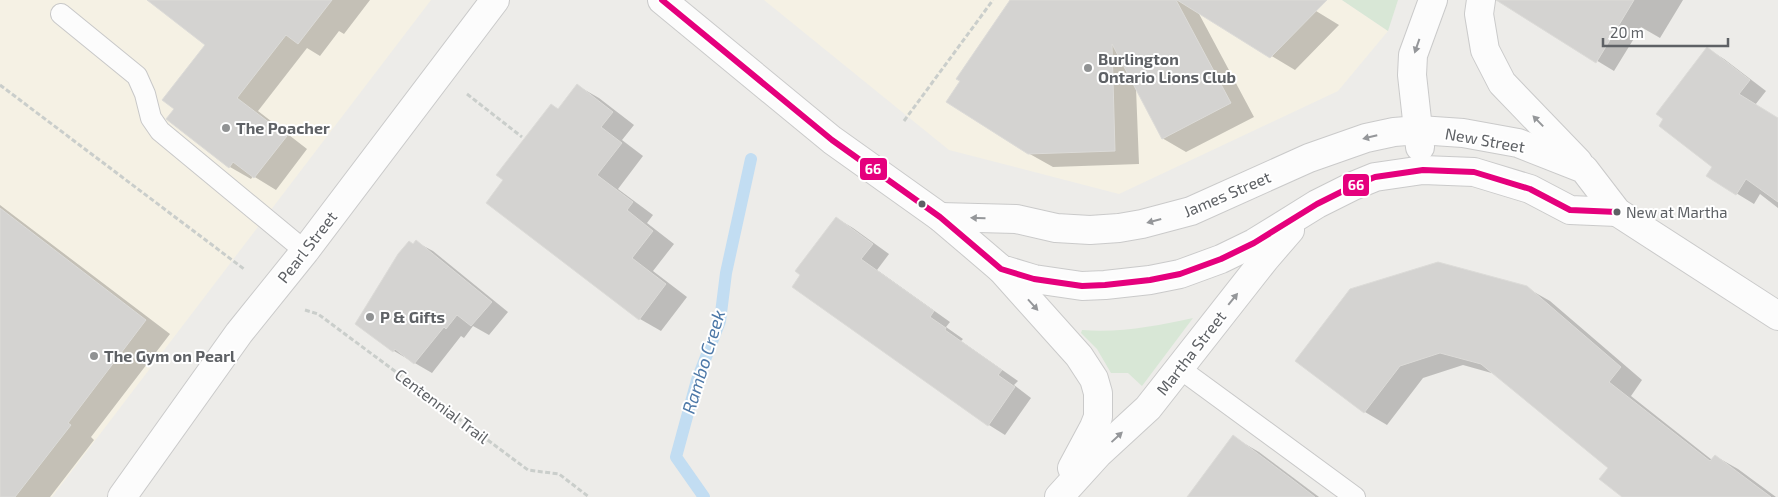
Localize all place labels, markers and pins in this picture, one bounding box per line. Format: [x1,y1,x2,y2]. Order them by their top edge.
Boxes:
place label: Burlington Ontario Lions Club [1098,49,1236,86]
marker: Burlington Ontario Lions Club [1082,62,1094,74]
place label: The Poacher [236,118,330,137]
marker: The Poacher [220,122,232,134]
unlabelled marker [917,199,927,209]
place label: New at Martha [1626,203,1727,221]
marker: New at Martha [1612,207,1622,217]
place label: P & Gifts [380,307,445,326]
marker: P & Gifts [364,311,376,323]
place label: The Gym on Pearl [104,346,236,366]
marker: The Gym on Pearl [88,350,100,362]

